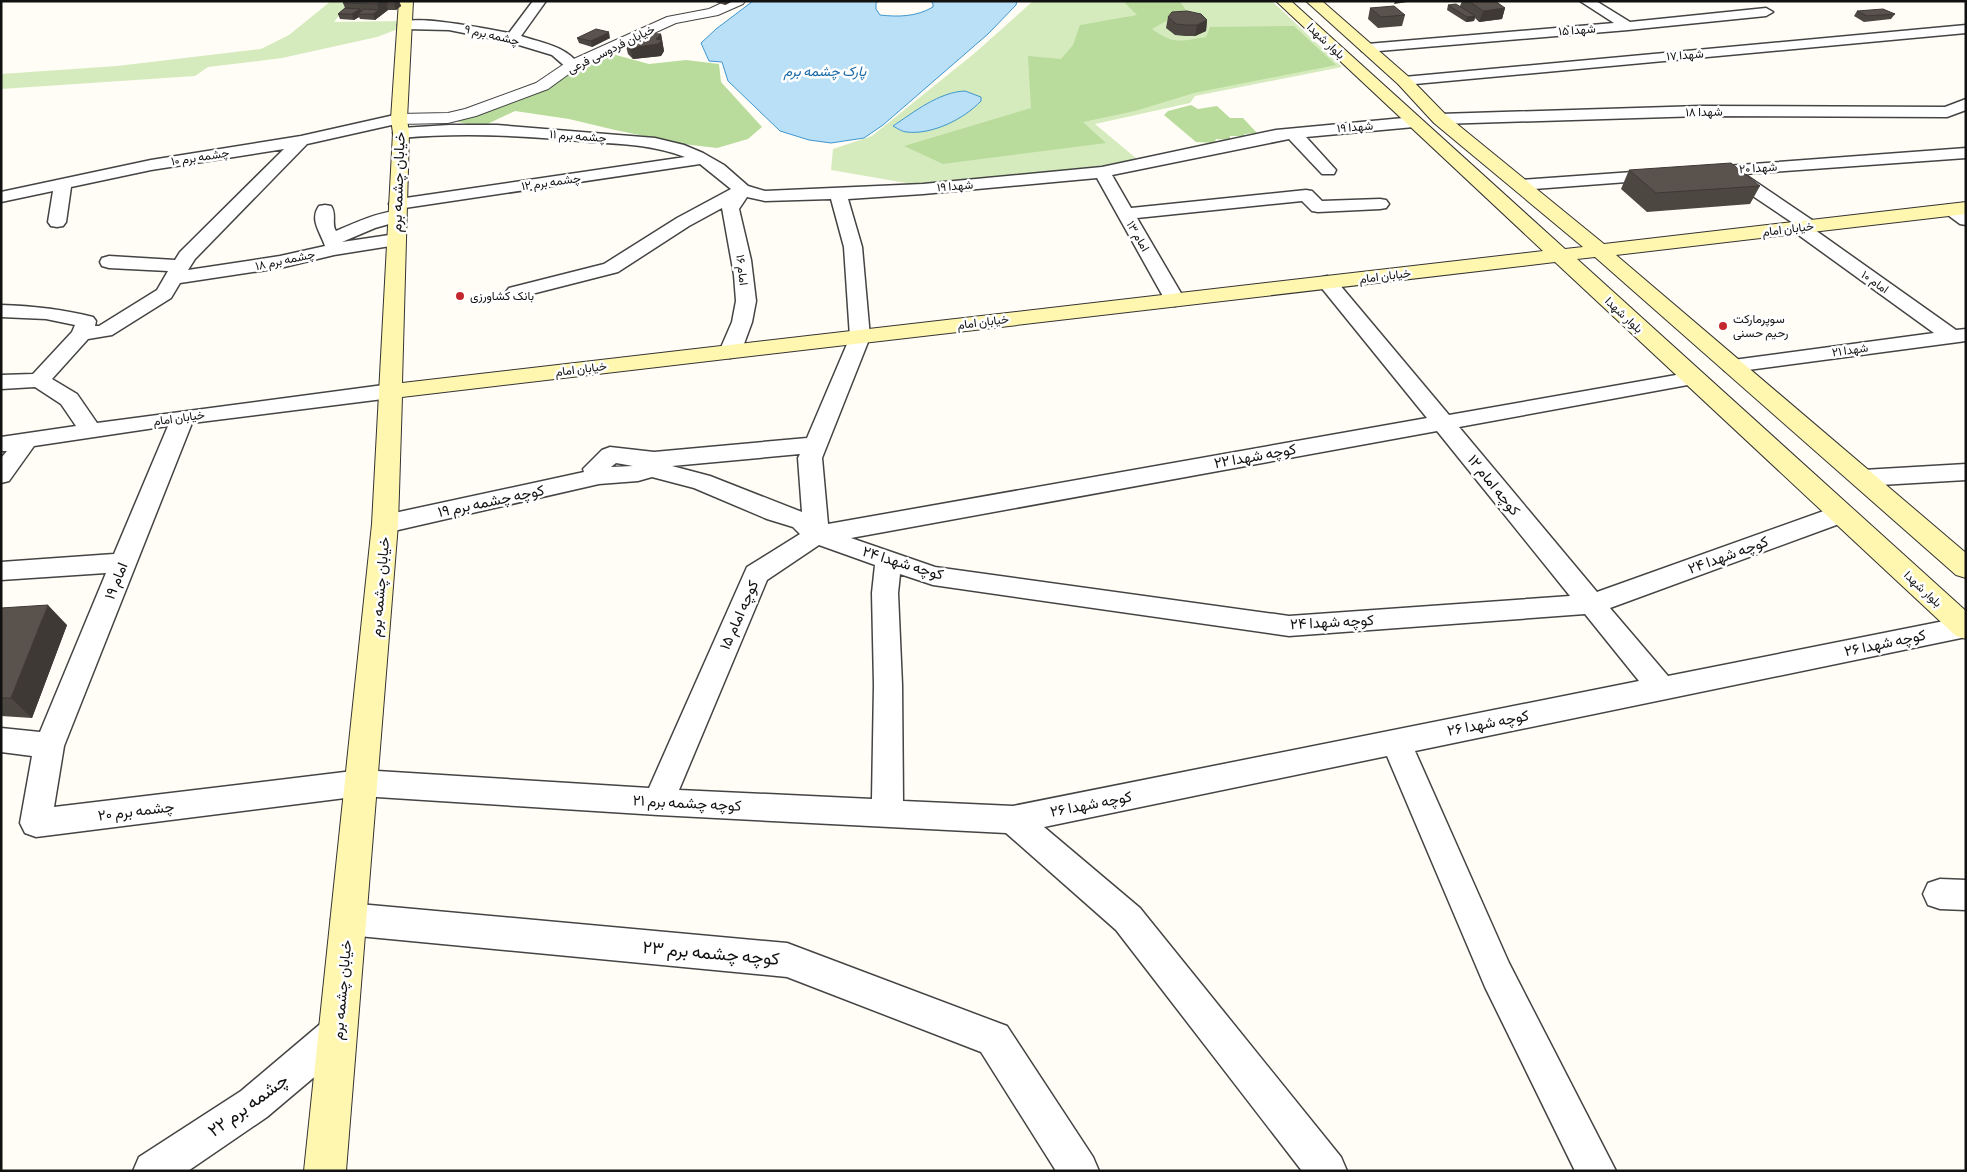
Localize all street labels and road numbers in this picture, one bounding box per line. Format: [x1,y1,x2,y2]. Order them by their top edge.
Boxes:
street label: بلوار شهدا [1304,20,1348,63]
street label: شهدا ۱۵ [1558,21,1596,40]
street label: چشمه برم ۹ [463,22,521,49]
street label: خیابان فردوسی فرعی [565,22,657,77]
street label: شهدا ۱۷ [1666,46,1704,65]
street label: شهدا ۱۸ [1685,105,1723,120]
street label: شهدا ۱۹ [1336,118,1374,137]
street label: چشمه برم ۱۱ [549,127,607,146]
street label: خیابان چشمه برم [388,131,410,233]
street label: چشمه برم ۱۰ [170,145,230,169]
street label: شهدا ۲۰ [1738,160,1778,177]
street label: چشمه برم ۱۲ [520,171,582,194]
street label: شهدا ۱۹ [936,177,974,196]
street label: امام ۱۳ [1123,218,1152,254]
street label: خیابان امام [1761,219,1815,240]
street label: چشمه برم ۱۸ [254,247,316,274]
street label: امام ۱۶ [732,254,751,286]
street label: خیابان امام [1358,266,1412,287]
street label: امام ۱۰ [1858,268,1891,297]
street label: بلوار شهدا [1602,294,1646,337]
street label: خیابان امام [956,312,1010,333]
street label: شهدا ۲۱ [1831,341,1869,360]
street label: خیابان امام [554,359,608,380]
street label: خیابان امام [152,407,206,430]
street label: کوچه شهدا ۲۲ [1213,441,1298,473]
street label: کوچه امام ۱۲ [1463,451,1523,520]
street label: کوچه چشمه برم ۱۹ [436,482,546,522]
street label: کوچه شهدا ۲۴ [1686,533,1771,579]
street label: خیابان چشمه برم [368,536,394,638]
street label: کوچه شهدا ۲۴ [860,543,946,585]
street label: امام ۱۹ [101,560,133,603]
street label: بلوار شهدا [1901,568,1945,611]
street label: کوچه امام ۱۵ [717,577,763,653]
street label: کوچه شهدا ۲۴ [1290,612,1375,634]
street label: کوچه شهدا ۲۶ [1843,627,1928,661]
street label: کوچه شهدا ۲۶ [1446,707,1531,741]
street label: کوچه شهدا ۲۶ [1049,788,1134,822]
street label: کوچه چشمه برم ۲۱ [632,792,742,816]
street label: چشمه برم ۲۰ [97,798,175,826]
street label: کوچه چشمه برم ۲۳ [642,937,780,971]
street label: خیابان چشمه برم [330,939,356,1041]
street label: چشمه برم ۲۲ [204,1069,293,1142]

